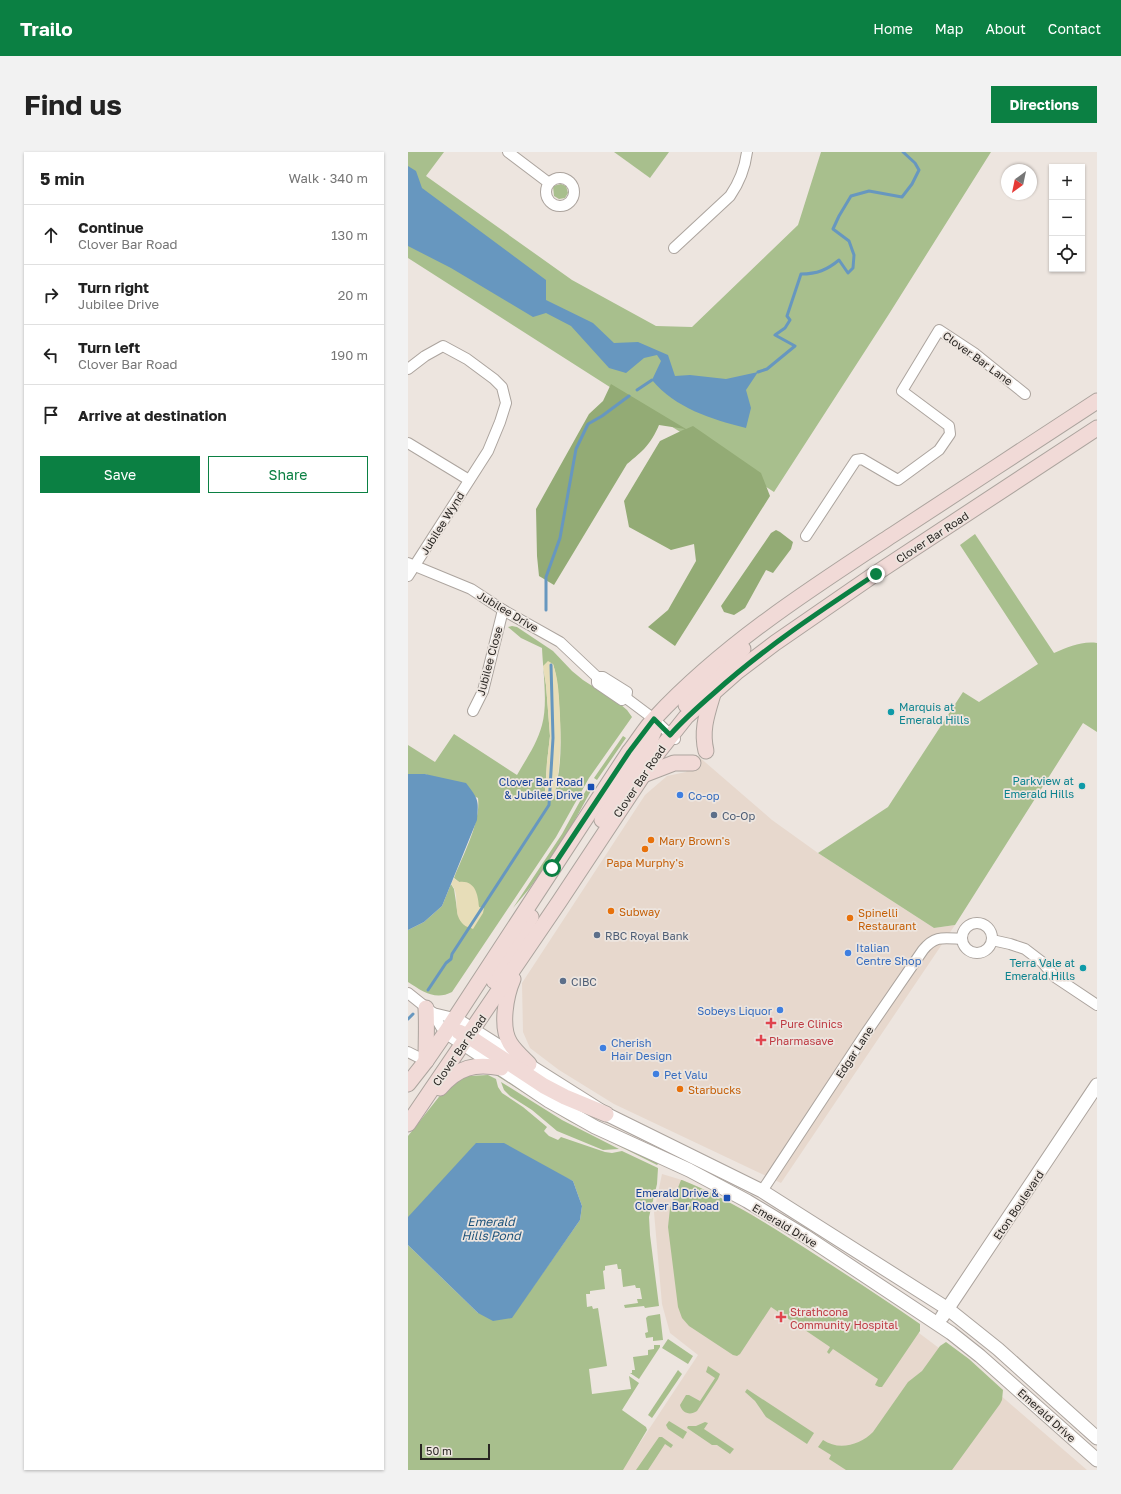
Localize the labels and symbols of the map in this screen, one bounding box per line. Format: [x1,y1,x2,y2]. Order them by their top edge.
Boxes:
north arrow [1001,164,1037,200]
street label: Clover Bar Lane [941,328,1015,388]
street label: Jubilee Wynd [418,489,466,557]
street label: Clover Bar Road [893,509,971,565]
route end [867,565,885,583]
street label: Jubilee Drive [475,588,541,634]
street label: Jubilee Close [474,625,504,697]
place label: Marquis at Emerald Hills [899,700,969,726]
marker: Marquis at Emerald Hills [886,707,896,717]
street label: Clover Bar Road [610,742,668,820]
place label: Parkview at Emerald Hills [1004,774,1074,800]
place label: Clover Bar Road & Jubilee Drive [499,775,583,801]
marker: Parkview at Emerald Hills [1077,781,1087,791]
marker: Clover Bar Road & Jubilee Drive [586,782,596,792]
place label: Co-op [688,789,720,802]
marker: Co-op [675,790,685,800]
place label: Co-Op [722,809,755,822]
marker: Co-Op [709,810,719,820]
place label: Mary Brown's [659,834,730,847]
marker: Mary Brown's [646,835,656,845]
marker: Papa Murphy's [640,844,650,854]
place label: Papa Murphy's [606,856,684,869]
route start [543,859,561,877]
place label: Subway [619,905,660,918]
marker: Subway [606,906,616,916]
place label: Spinelli Restaurant [858,906,916,932]
marker: Spinelli Restaurant [845,913,855,923]
place label: RBC Royal Bank [605,929,689,942]
marker: RBC Royal Bank [592,930,602,940]
place label: Italian Centre Shop [856,941,922,967]
marker: Italian Centre Shop [843,948,853,958]
place label: Terra Vale at Emerald Hills [1005,956,1075,982]
marker: Terra Vale at Emerald Hills [1078,963,1088,973]
place label: CIBC [571,975,597,988]
marker: CIBC [558,976,568,986]
place label: Sobeys Liquor [697,1004,773,1017]
marker: Sobeys Liquor [775,1005,785,1015]
street label: Clover Bar Road [430,1012,488,1088]
marker: Pure Clinics [765,1017,777,1029]
place label: Pure Clinics [780,1017,843,1030]
street label: Edgar Lane [832,1024,876,1080]
place label: Pharmasave [769,1034,834,1047]
marker: Pharmasave [756,1035,766,1045]
place label: Cherish Hair Design [611,1036,672,1062]
marker: Cherish Hair Design [598,1043,608,1053]
place label: Pet Valu [664,1068,708,1081]
marker: Pet Valu [651,1069,661,1079]
place label: Starbucks [688,1083,741,1096]
marker: Starbucks [675,1084,685,1094]
street label: Eton Boulevard [990,1168,1046,1242]
place label: Emerald Drive & Clover Bar Road [635,1186,720,1212]
marker: Emerald Drive & Clover Bar Road [722,1193,732,1203]
street label: Emerald Drive [750,1201,820,1249]
water label: Emerald Hills Pond [461,1214,522,1243]
place label: Strathcona Community Hospital [790,1305,899,1331]
marker: Strathcona Community Hospital [775,1311,787,1323]
street label: Emerald Drive [1015,1386,1079,1444]
scale bar [420,1442,490,1461]

